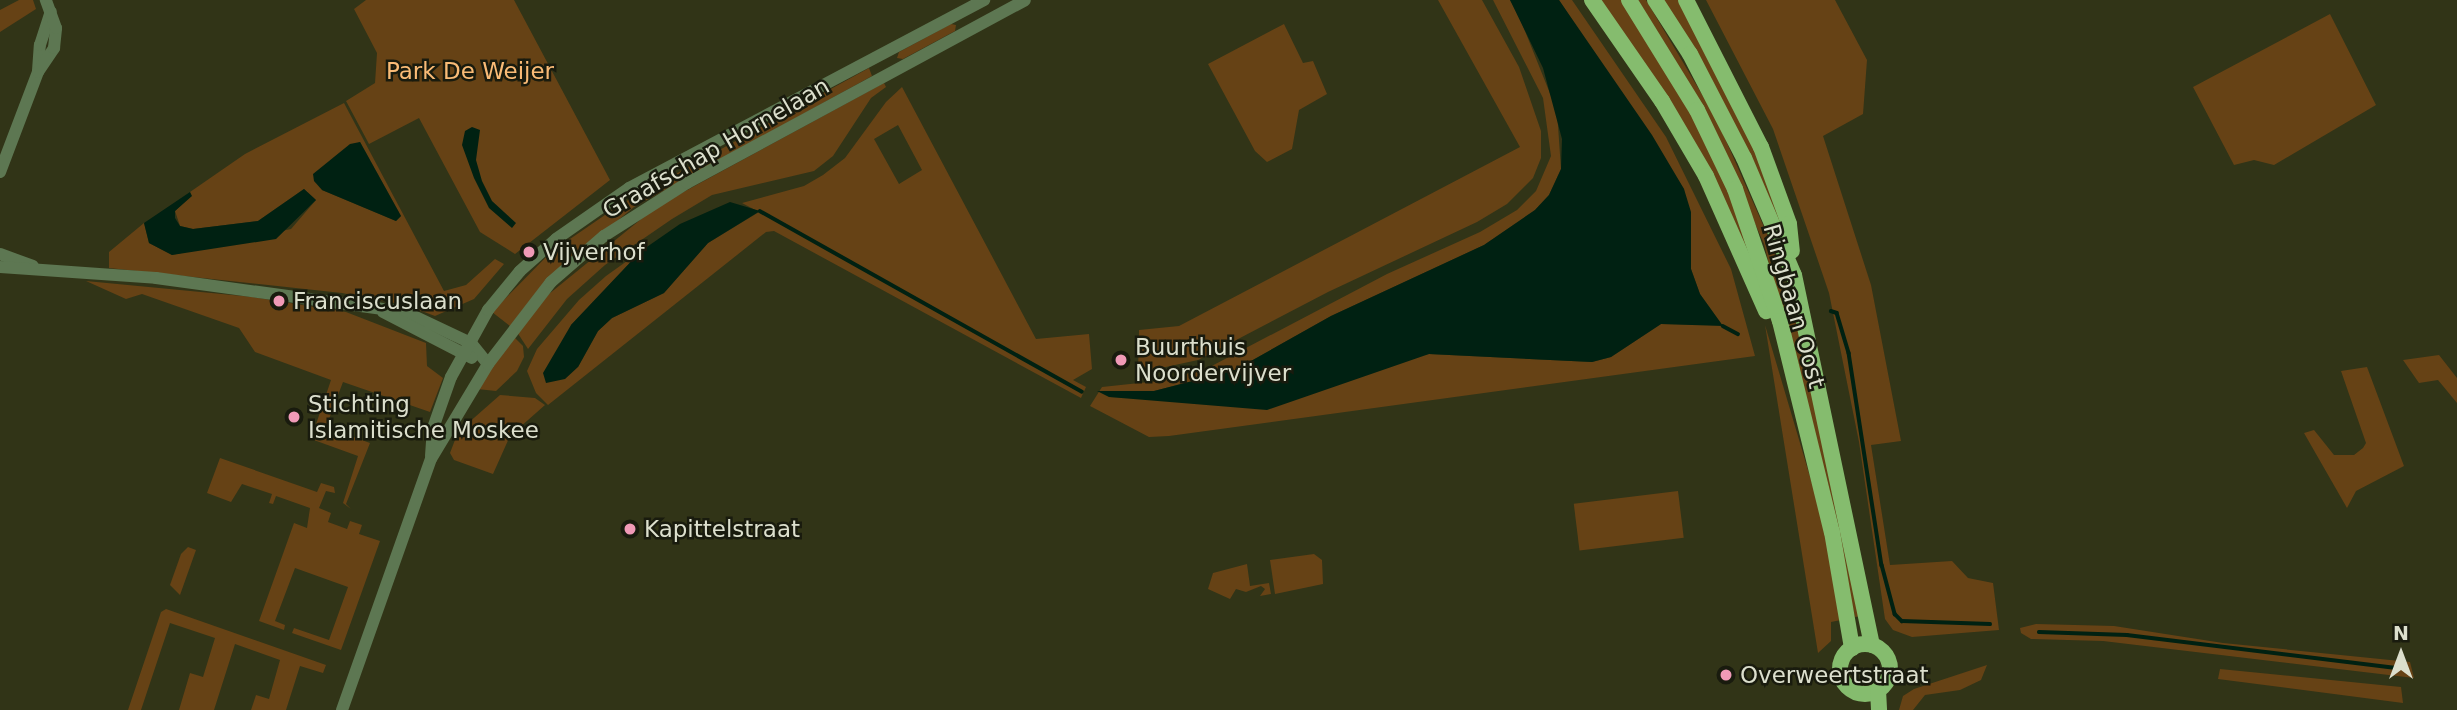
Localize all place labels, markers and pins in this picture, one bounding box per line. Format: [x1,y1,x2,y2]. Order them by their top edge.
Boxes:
place label: Vijverhof [543,238,645,266]
marker: Vijverhof [521,244,537,260]
place label: Franciscuslaan [293,287,462,315]
marker: Franciscuslaan [271,293,287,309]
place label: Buurthuis Noordervijver [1135,333,1291,387]
marker: Buurthuis Noordervijver [1113,352,1129,368]
place label: Stichting Islamitische Moskee [308,390,539,444]
marker: Stichting Islamitische Moskee [286,409,302,425]
place label: Kapittelstraat [644,515,800,543]
marker: Kapittelstraat [622,521,638,537]
place label: Overweertstraat [1740,661,1929,689]
marker: Overweertstraat [1718,667,1734,683]

